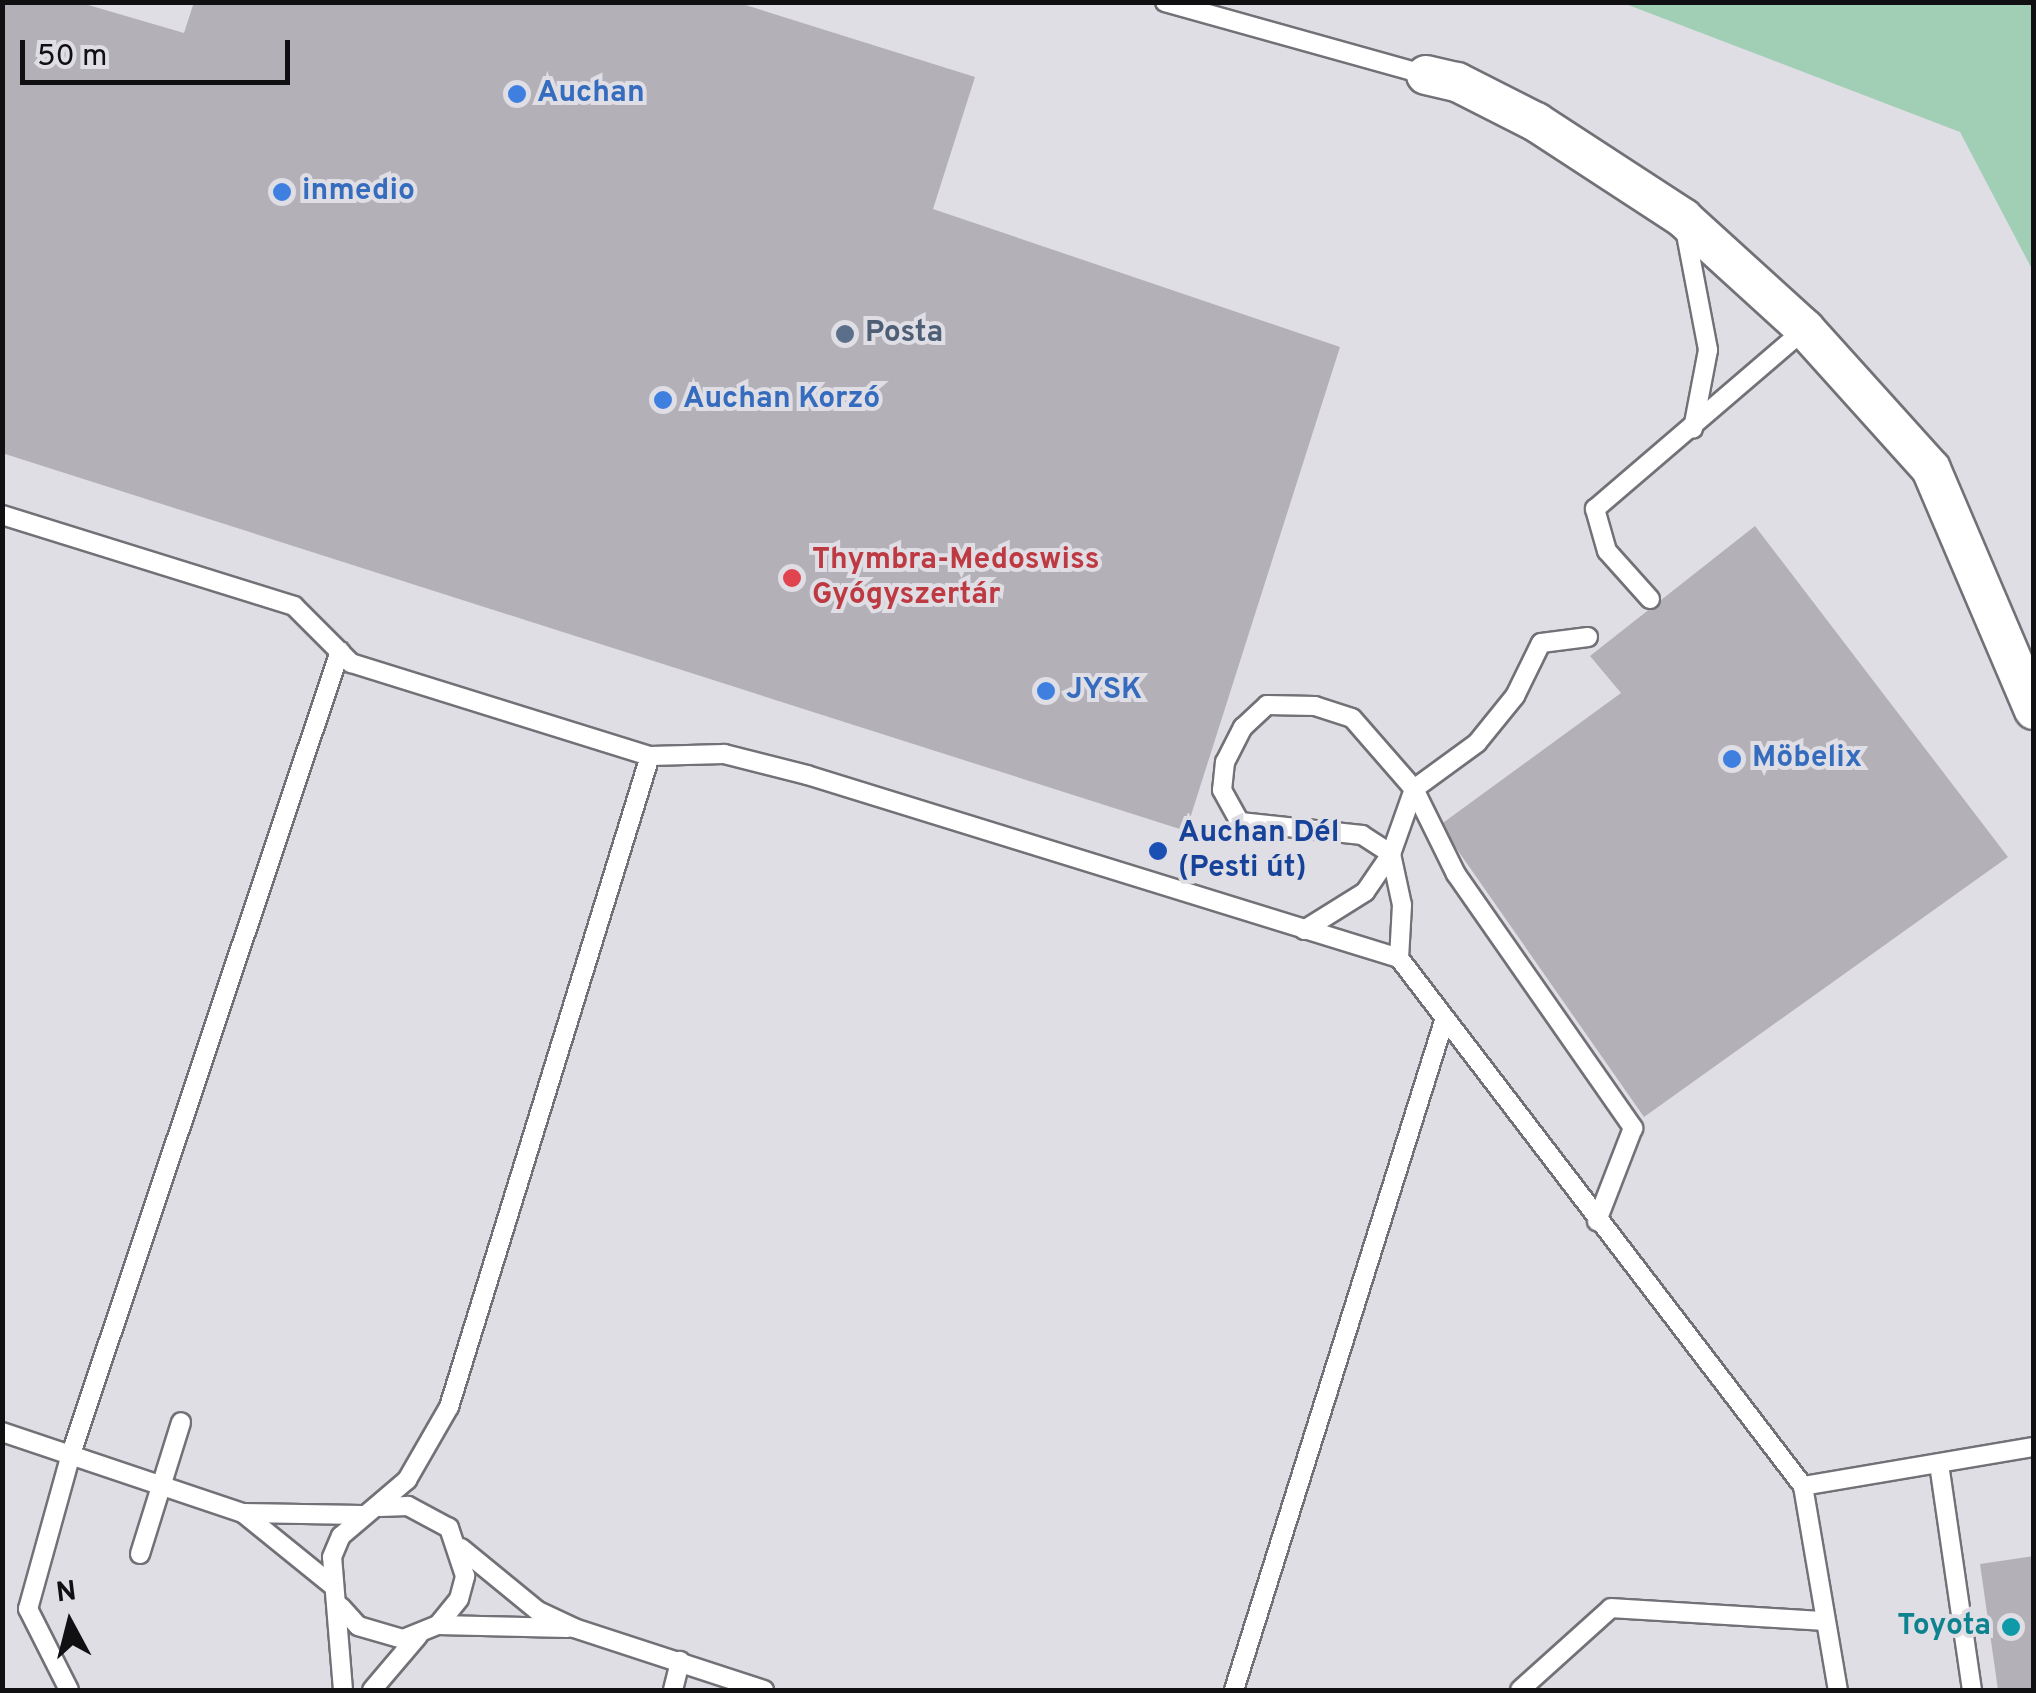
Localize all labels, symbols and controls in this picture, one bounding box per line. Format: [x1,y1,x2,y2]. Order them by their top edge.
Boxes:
scale bar [25,20,295,82]
text: 50 m [37,39,107,76]
place label: Auchan [537,76,645,112]
marker: Auchan [506,83,528,105]
place label: inmedio [302,174,415,210]
marker: inmedio [271,181,293,203]
place label: Posta [865,316,943,352]
marker: Posta [834,323,856,345]
place label: Auchan Korzó [683,382,880,418]
marker: Auchan Korzó [652,389,674,411]
place label: Thymbra-Medoswiss Gyógyszertár [812,543,1100,614]
marker: Thymbra-Medoswiss Gyógyszertár [781,567,803,589]
place label: JYSK [1066,673,1142,709]
marker: JYSK [1035,680,1057,702]
place label: Möbelix [1752,741,1862,777]
marker: Möbelix [1721,748,1743,770]
place label: Auchan Dél (Pesti út) [1178,816,1340,886]
marker: Auchan Dél (Pesti út) [1147,840,1169,862]
north arrow [20,1573,120,1673]
text: N [54,1574,79,1612]
place label: Toyota [1897,1609,1991,1645]
marker: Toyota [2000,1616,2022,1638]

